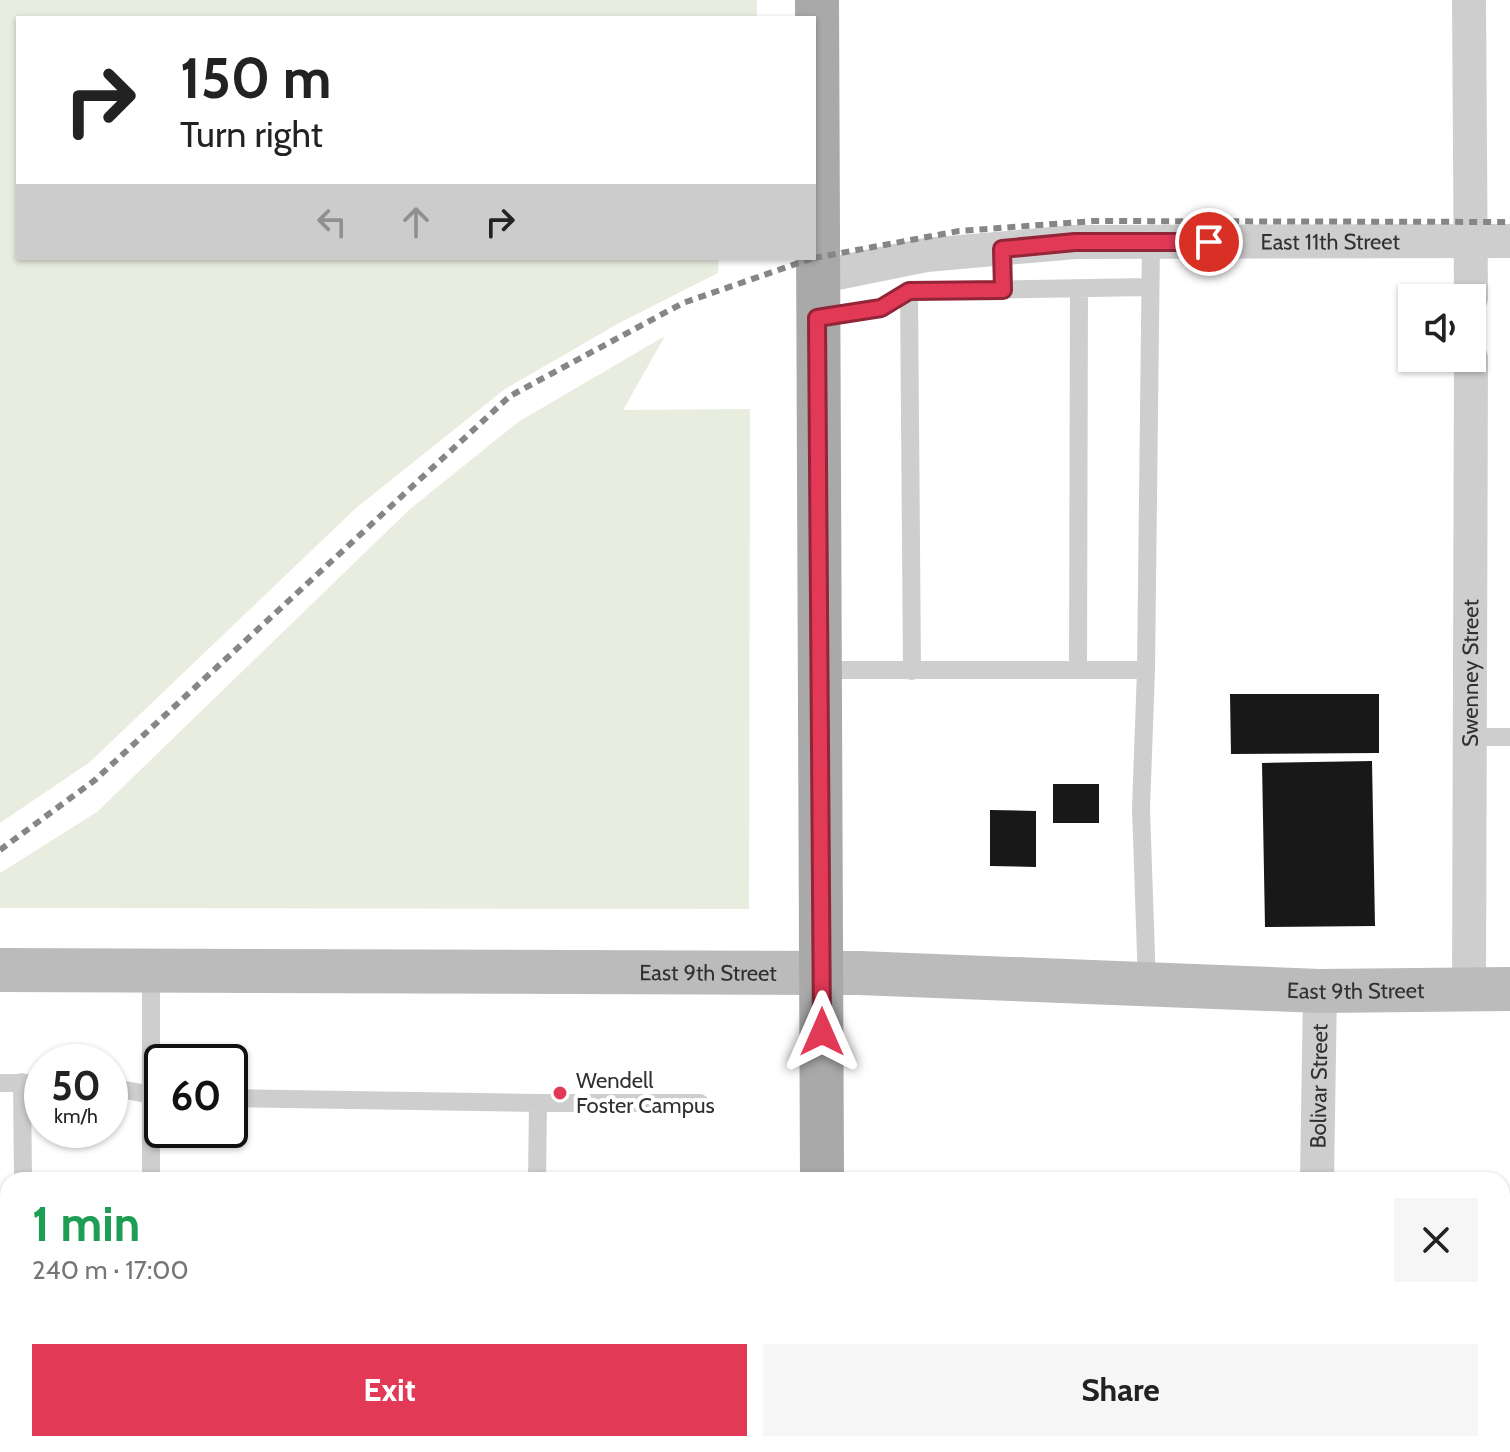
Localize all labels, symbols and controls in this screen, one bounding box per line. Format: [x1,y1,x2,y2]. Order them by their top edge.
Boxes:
text: 150 m [180,44,332,112]
icon: right [48,48,152,152]
text: Turn right [180,112,323,156]
icon: left [310,200,354,244]
icon: ahead [394,200,438,244]
icon: right [478,200,522,244]
pin [1175,208,1243,276]
icon: arrive [1187,220,1231,264]
street label: East 11th Street [1260,228,1401,256]
map controls [1398,284,1486,372]
button: sound [1398,284,1486,372]
street label: Swenney Street [1457,598,1484,747]
street label: East 9th Street [639,959,777,987]
street label: East 9th Street [1286,977,1425,1005]
position arrow [780,990,864,1074]
street label: Bolivar Street [1305,1023,1333,1149]
speed limit sign: 60 [144,1044,248,1148]
text: 50 [51,1061,101,1110]
place label: Wendell Foster Campus [576,1067,715,1119]
marker: Wendell Foster Campus [551,1084,569,1102]
text: km/h [54,1104,98,1128]
text: 1 min [32,1195,140,1253]
button: close [1394,1198,1478,1282]
text: 240 m · 17:00 [32,1254,189,1286]
button: Exit [32,1344,747,1436]
button: Share [763,1344,1478,1436]

